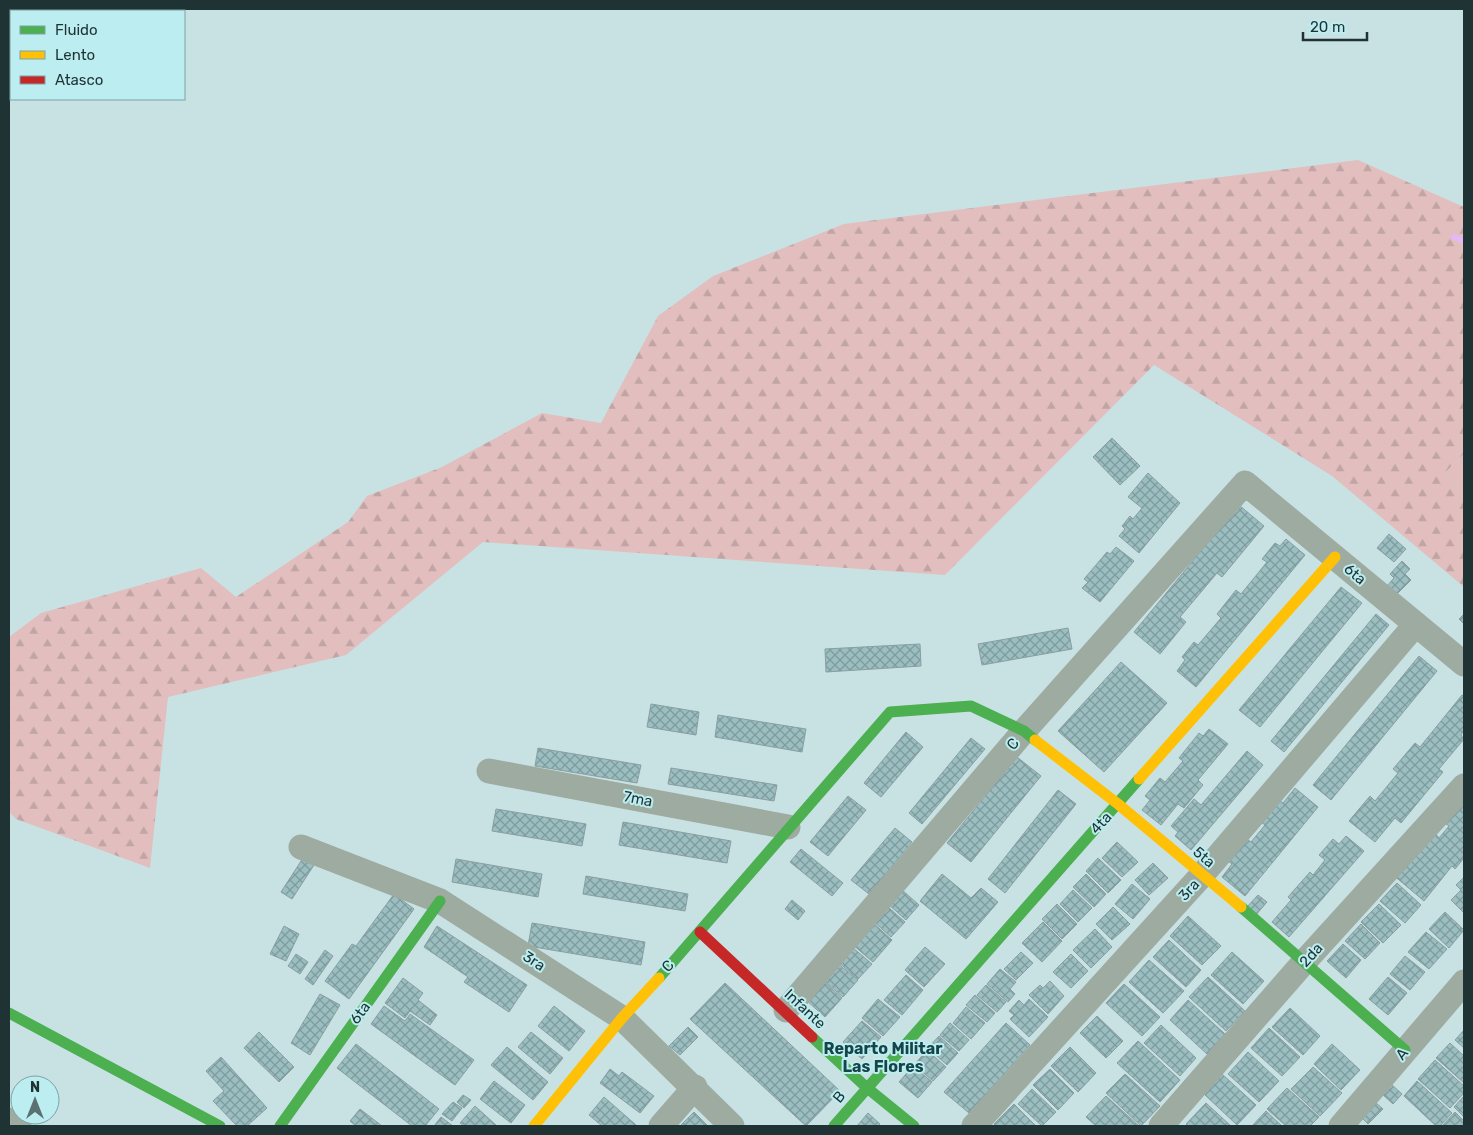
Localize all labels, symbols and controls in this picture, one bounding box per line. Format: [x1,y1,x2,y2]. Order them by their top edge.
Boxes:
legend [10,10,185,100]
scale bar [1303,10,1367,42]
text: 20 m [1310,18,1345,36]
text: Fluido [55,21,98,39]
text: Lento [55,46,95,64]
text: Atasco [55,71,103,89]
street label: 6ta [1340,560,1370,588]
street label: C [1003,734,1023,754]
street label: 7ma [622,787,654,811]
street label: 4ta [1086,808,1116,838]
street label: 5ta [1189,843,1219,871]
street label: 3ra [1175,875,1203,905]
street label: 2da [1296,939,1326,971]
street label: 3ra [520,947,548,975]
street label: C [658,956,678,976]
street label: Infante [780,985,830,1033]
street label: 6ta [346,998,374,1028]
district label: Reparto Militar Las Flores [823,1039,943,1076]
street label: A [1392,1044,1412,1064]
north arrow [10,1075,60,1125]
text: N [30,1079,40,1096]
street label: B [829,1087,849,1107]

